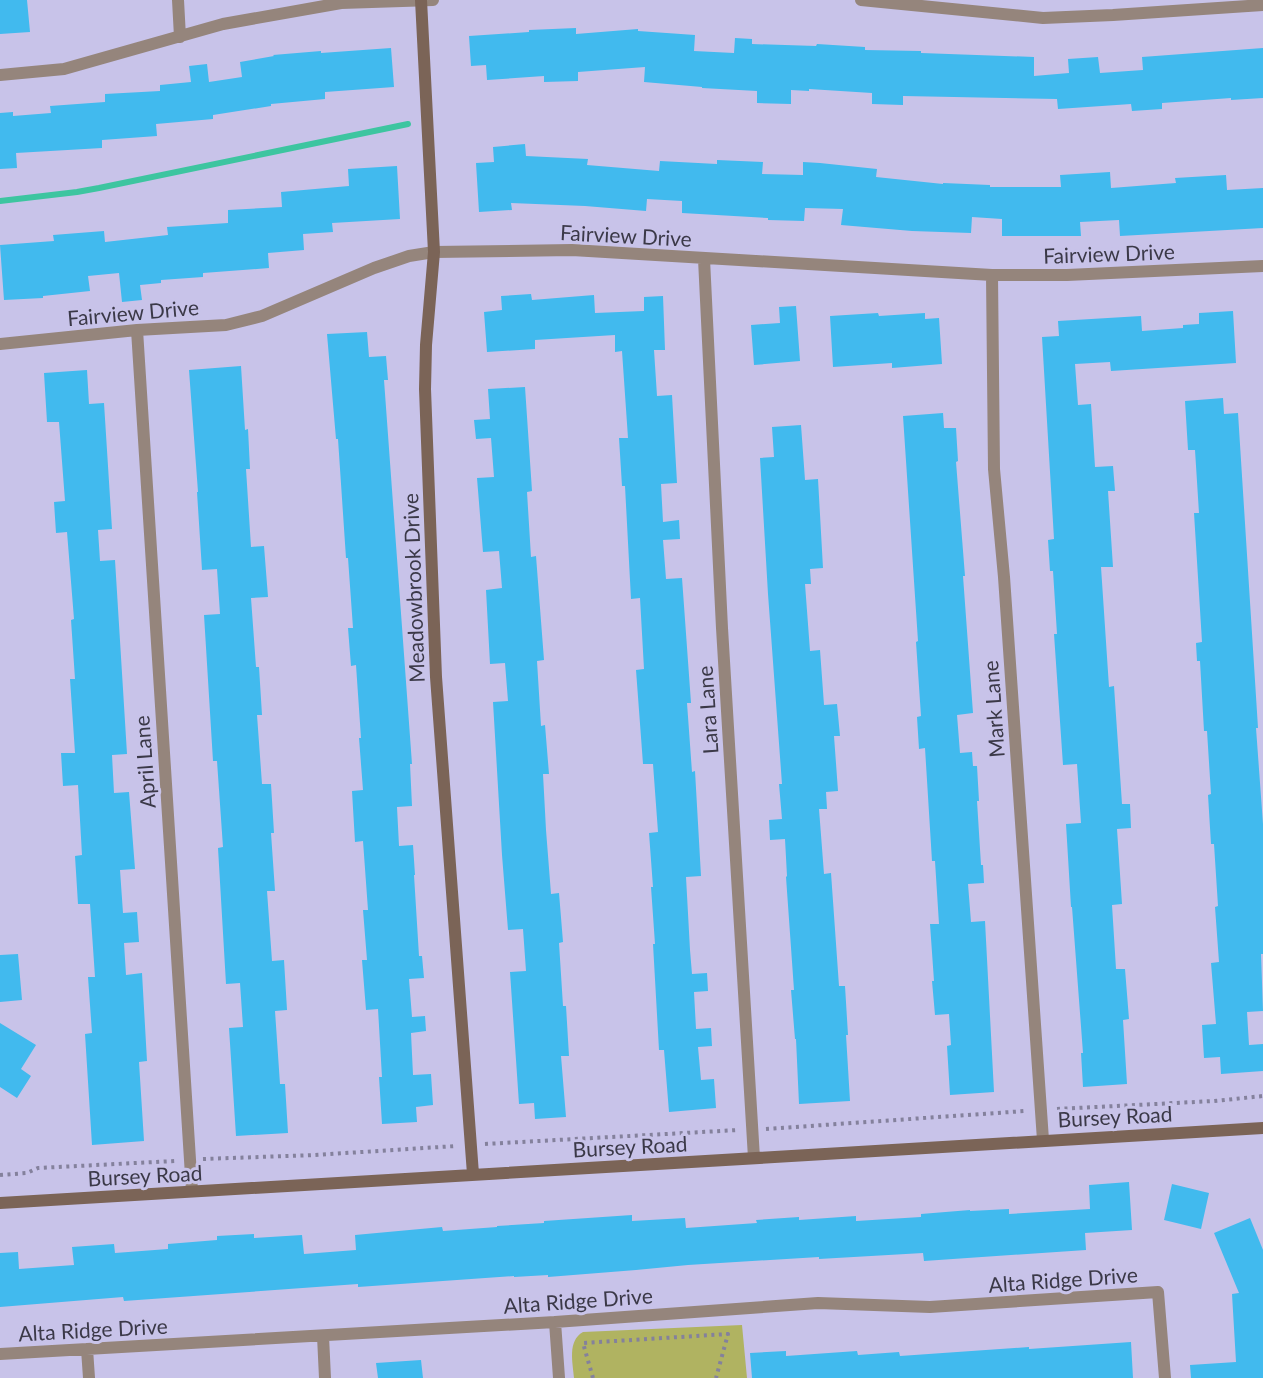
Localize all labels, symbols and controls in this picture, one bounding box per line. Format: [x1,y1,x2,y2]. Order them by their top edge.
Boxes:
street label: Fairview Drive [559,219,693,251]
street label: Fairview Drive [1043,238,1175,268]
street label: Fairview Drive [66,294,200,330]
street label: Meadowbrook Drive [397,493,429,683]
street label: Mark Lane [977,660,1009,758]
street label: Lara Lane [691,665,723,755]
street label: April Lane [128,715,160,809]
street label: Bursey Road [1057,1101,1173,1131]
street label: Bursey Road [572,1131,688,1161]
street label: Bursey Road [87,1160,203,1190]
street label: Alta Ridge Drive [988,1261,1138,1297]
street label: Alta Ridge Drive [503,1282,653,1318]
street label: Alta Ridge Drive [18,1313,168,1345]

